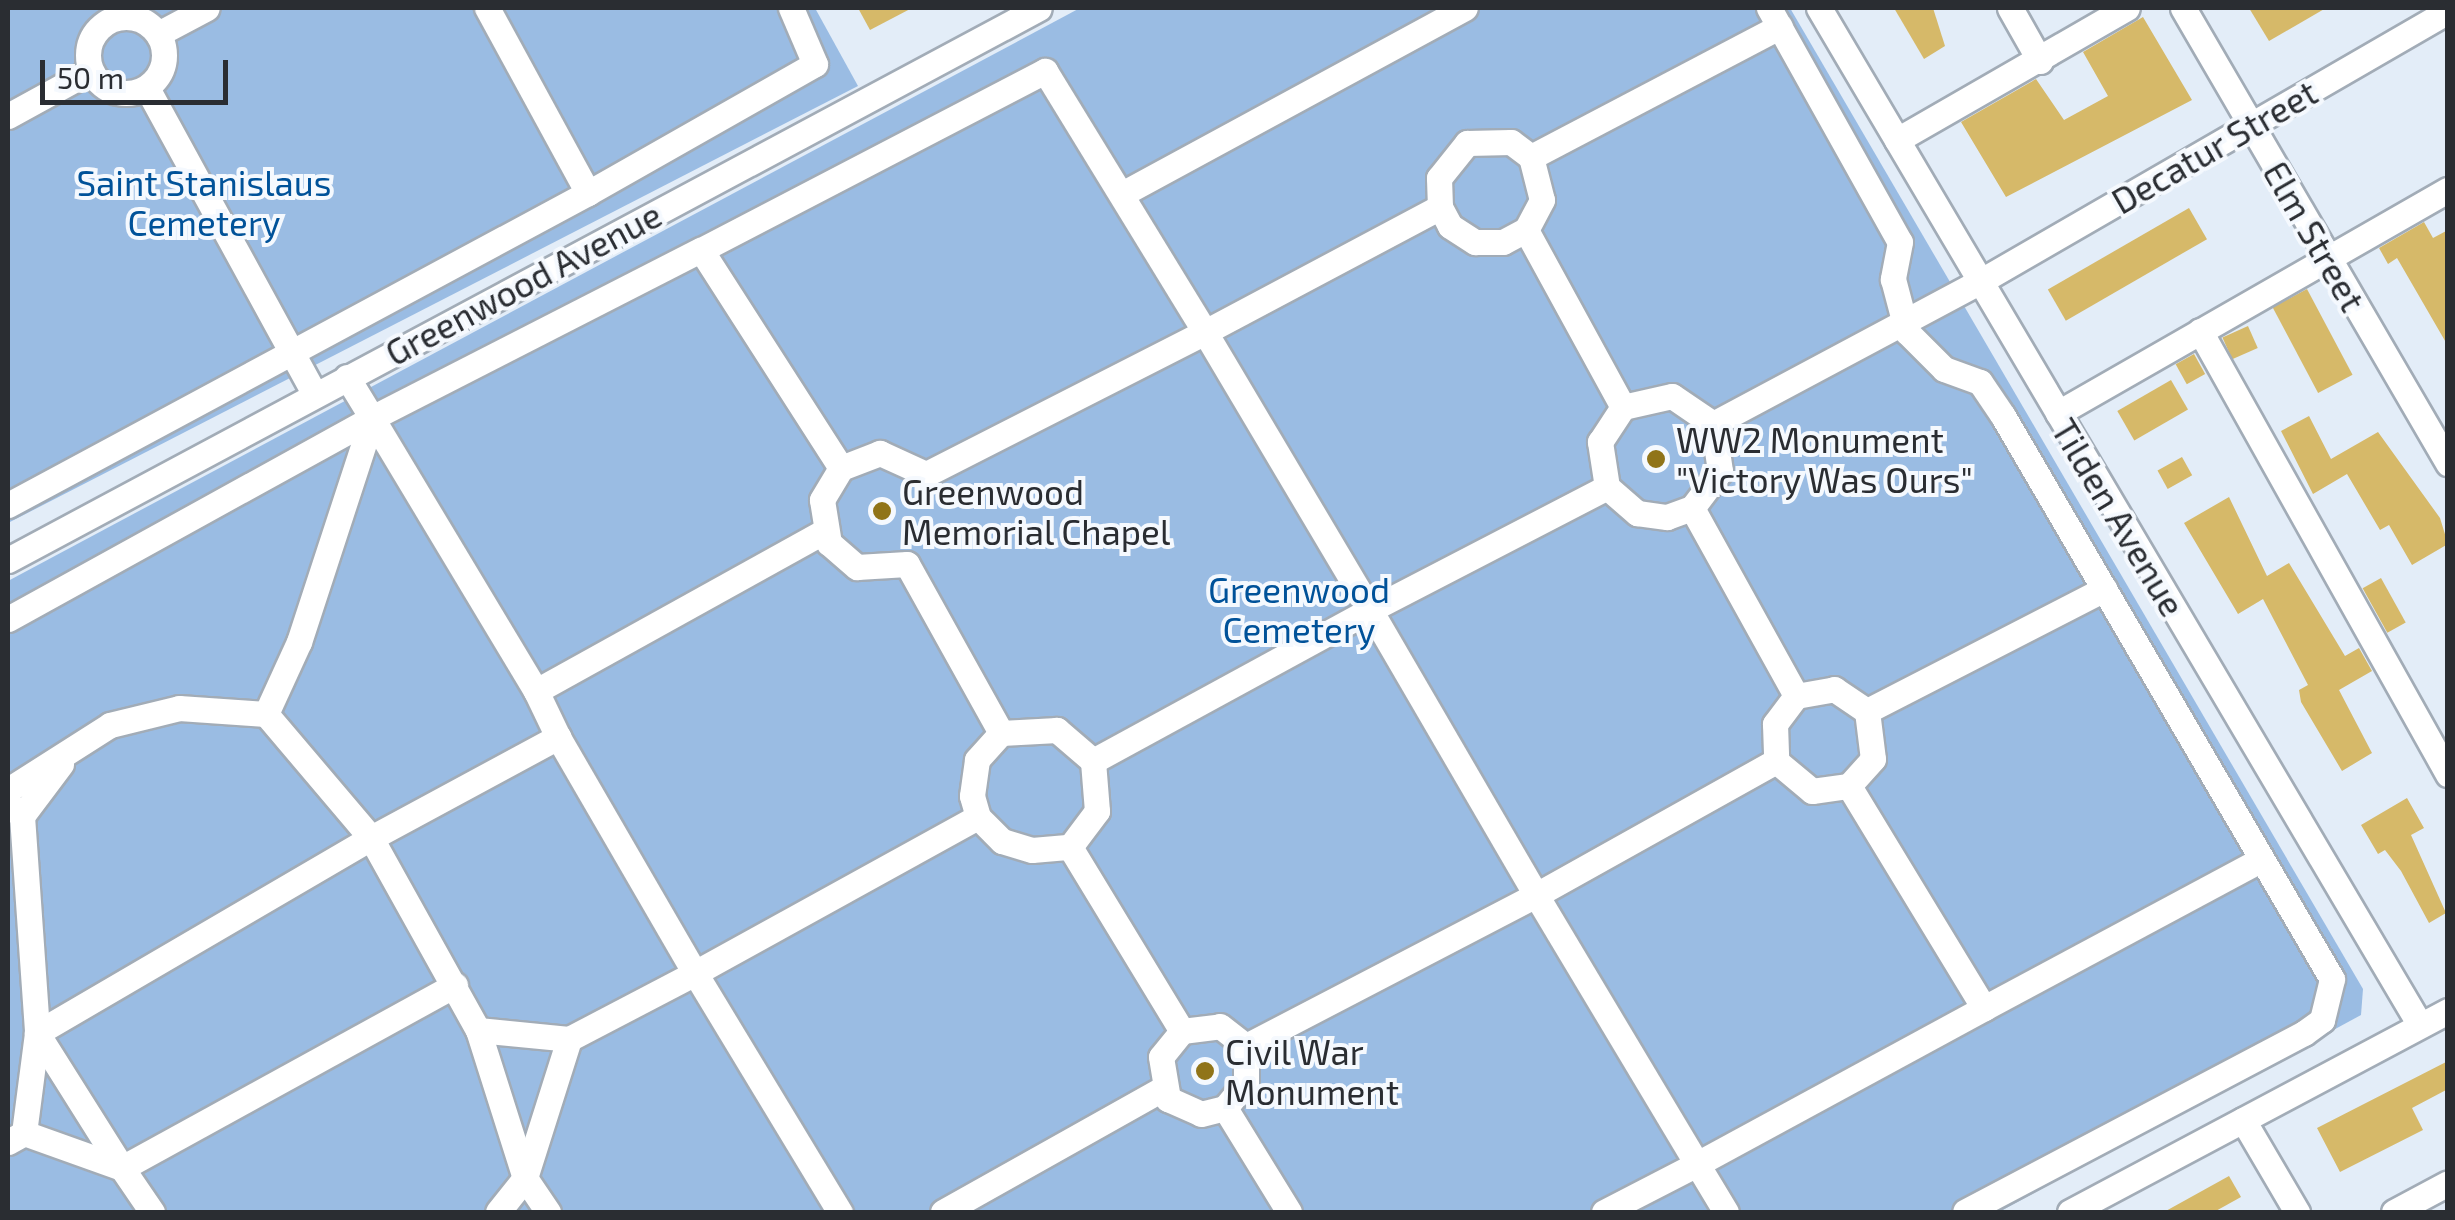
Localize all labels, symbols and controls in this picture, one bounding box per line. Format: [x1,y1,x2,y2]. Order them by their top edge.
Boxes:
scale bar [45,40,232,102]
text: 50 m [57,59,124,95]
street label: Decatur Street [2104,70,2324,222]
street label: Elm Street [2255,154,2375,318]
park label: Saint Stanislaus Cemetery [76,161,332,243]
street label: Greenwood Avenue [378,192,668,374]
street label: Tilden Avenue [2043,410,2195,624]
place label: WW2 Monument "Victory Was Ours" [1676,418,1974,500]
marker: WW2 Monument "Victory Was Ours" [1645,448,1667,470]
place label: Greenwood Memorial Chapel [902,470,1171,552]
marker: Greenwood Memorial Chapel [871,500,893,522]
park label: Greenwood Cemetery [1208,568,1390,650]
place label: Civil War Monument [1225,1030,1399,1112]
marker: Civil War Monument [1194,1060,1216,1082]

